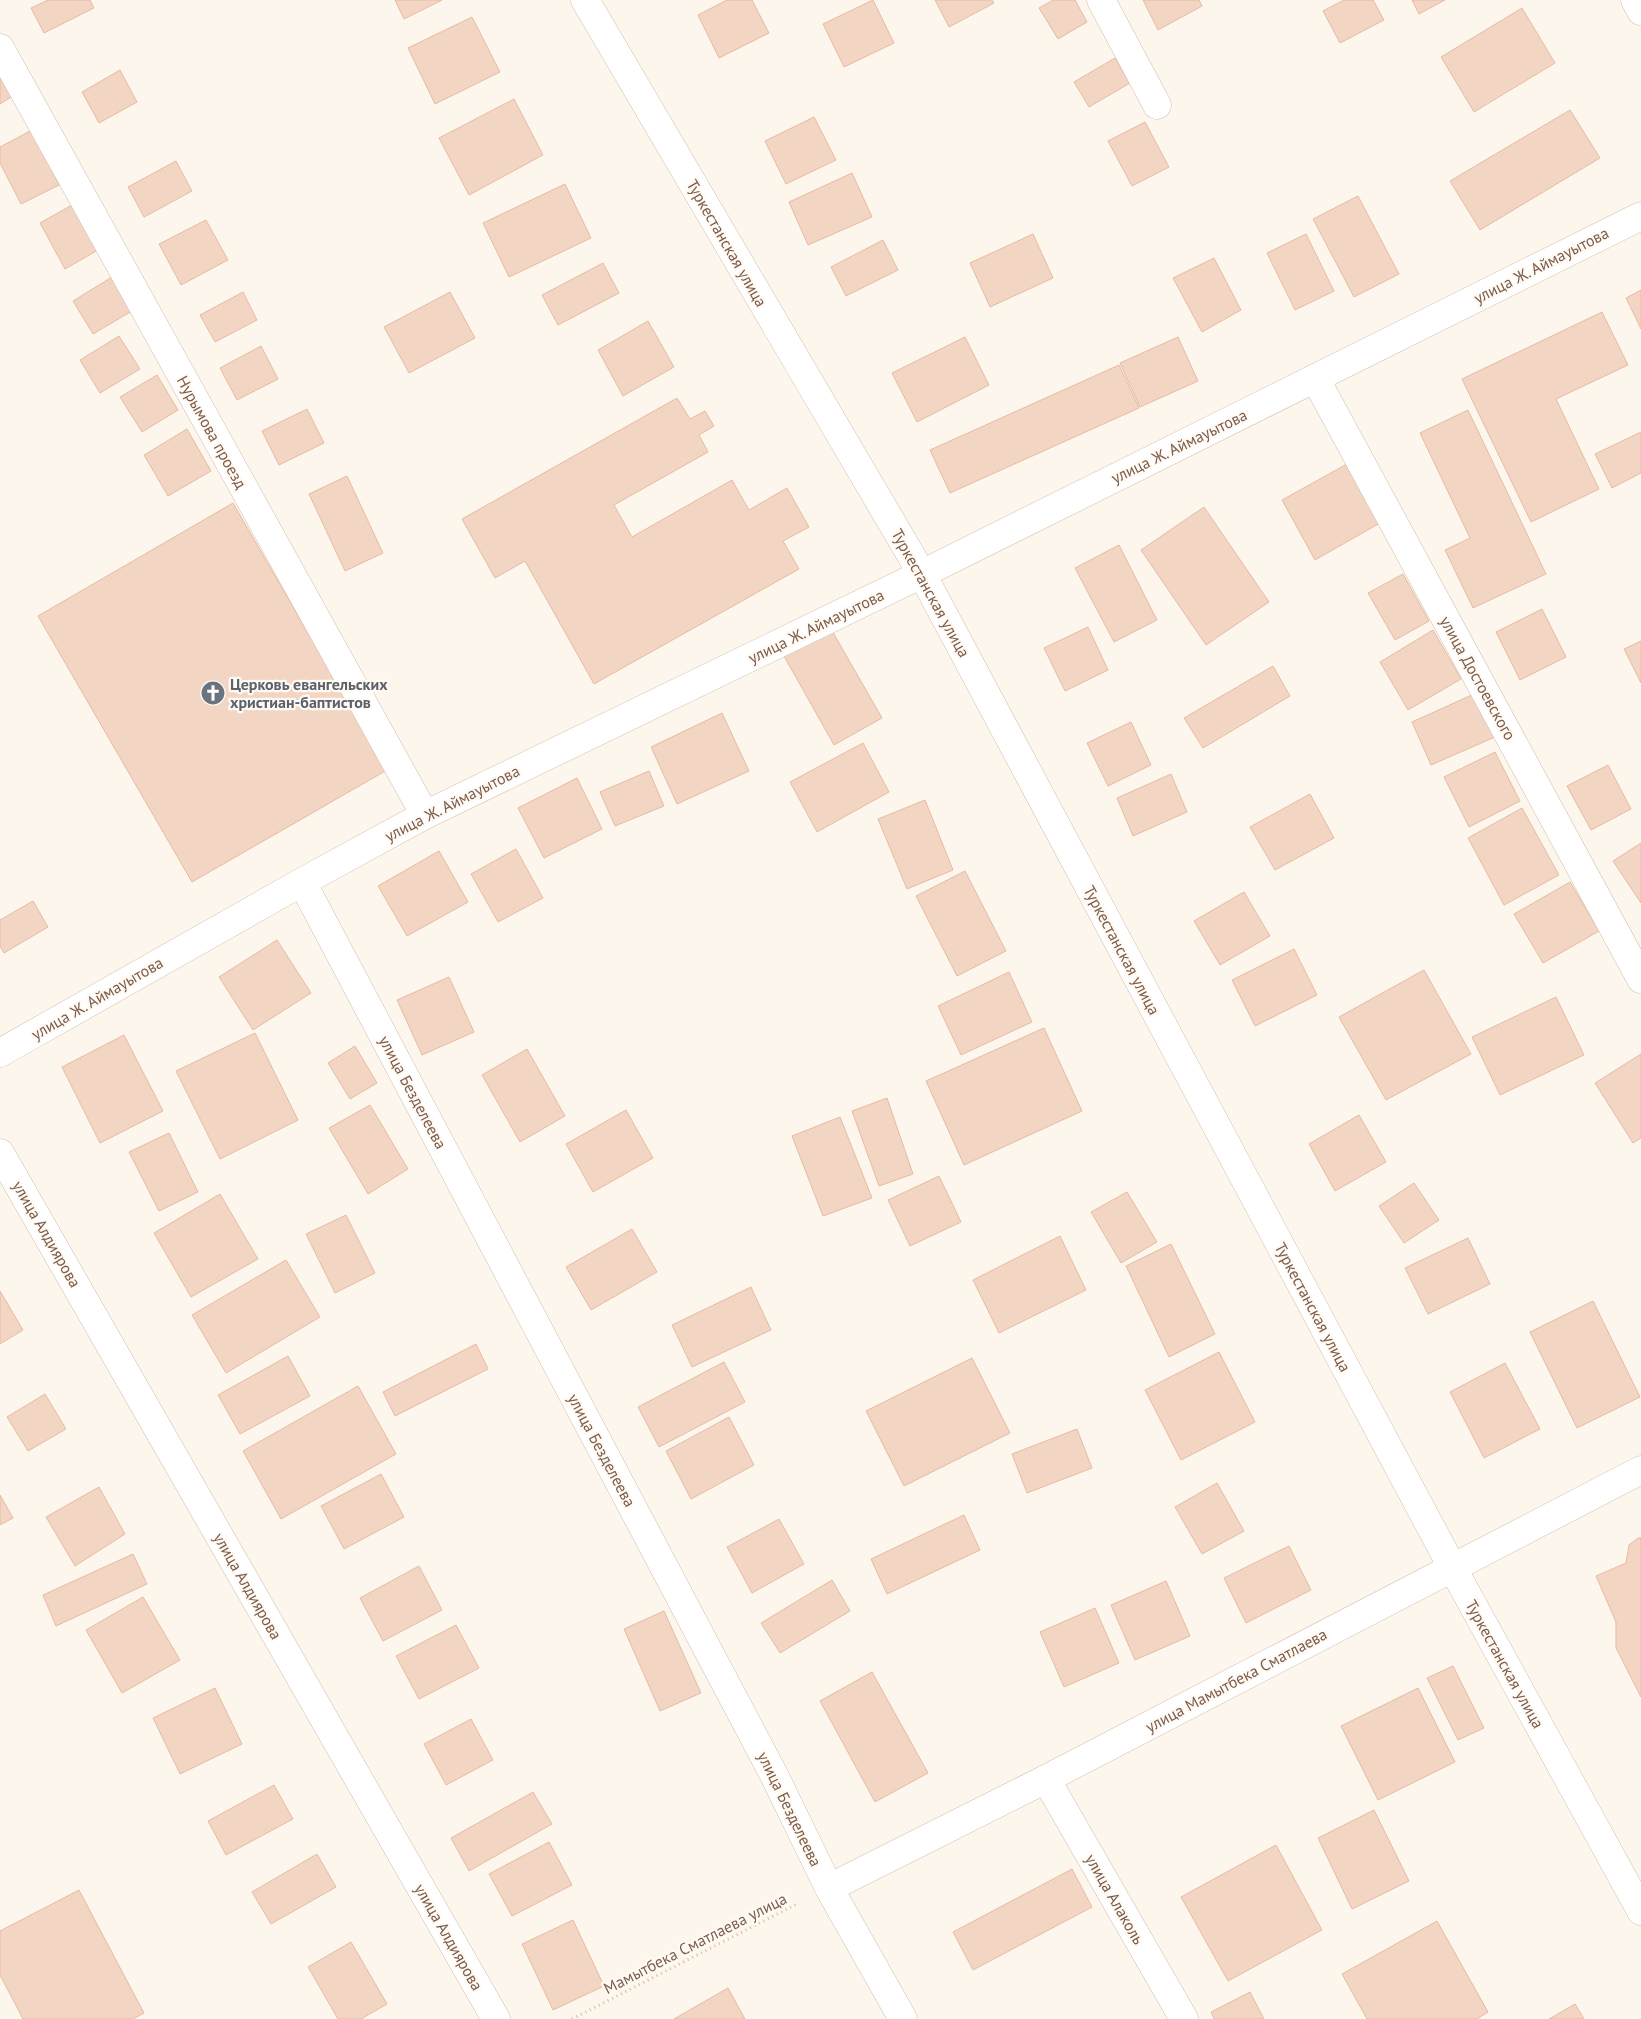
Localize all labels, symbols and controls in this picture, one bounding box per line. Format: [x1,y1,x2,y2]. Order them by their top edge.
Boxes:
street label: Туркестанская улица [682,176,772,310]
street label: улица Ж. Аймауытова [1470,222,1612,308]
street label: Нурымова проезд [173,372,251,492]
street label: улица Ж. Аймауытова [1108,404,1250,488]
street label: Туркестанская улица [887,525,975,661]
street label: улица Ж. Аймауытова [745,584,887,668]
street label: улица Достоевского [1436,612,1520,744]
place label: Церковь евангельских христиан-баптистов [230,674,388,712]
church icon: Церковь евангельских христиан-баптистов [200,680,226,706]
street label: улица Ж. Аймауытова [381,760,523,846]
street label: Туркестанская улица [1079,882,1165,1018]
street label: улица Ж. Аймауытова [28,952,166,1044]
street label: улица Безделеева [375,1032,451,1152]
street label: улица Алдиярова [8,1177,86,1291]
street label: Туркестанская улица [1270,1239,1356,1375]
street label: улица Безделеева [564,1390,640,1510]
street label: улица Алдиярова [209,1529,287,1643]
street label: Туркестанская улица [1461,1596,1549,1732]
street label: улица Мамытбека Сматлаева [1142,1624,1330,1736]
street label: улица Безделеева [754,1748,826,1870]
street label: улица Алаколь [1081,1850,1149,1948]
street label: улица Алдиярова [410,1880,488,1994]
street label: Мамытбека Сматлаева улица [600,1888,790,1998]

